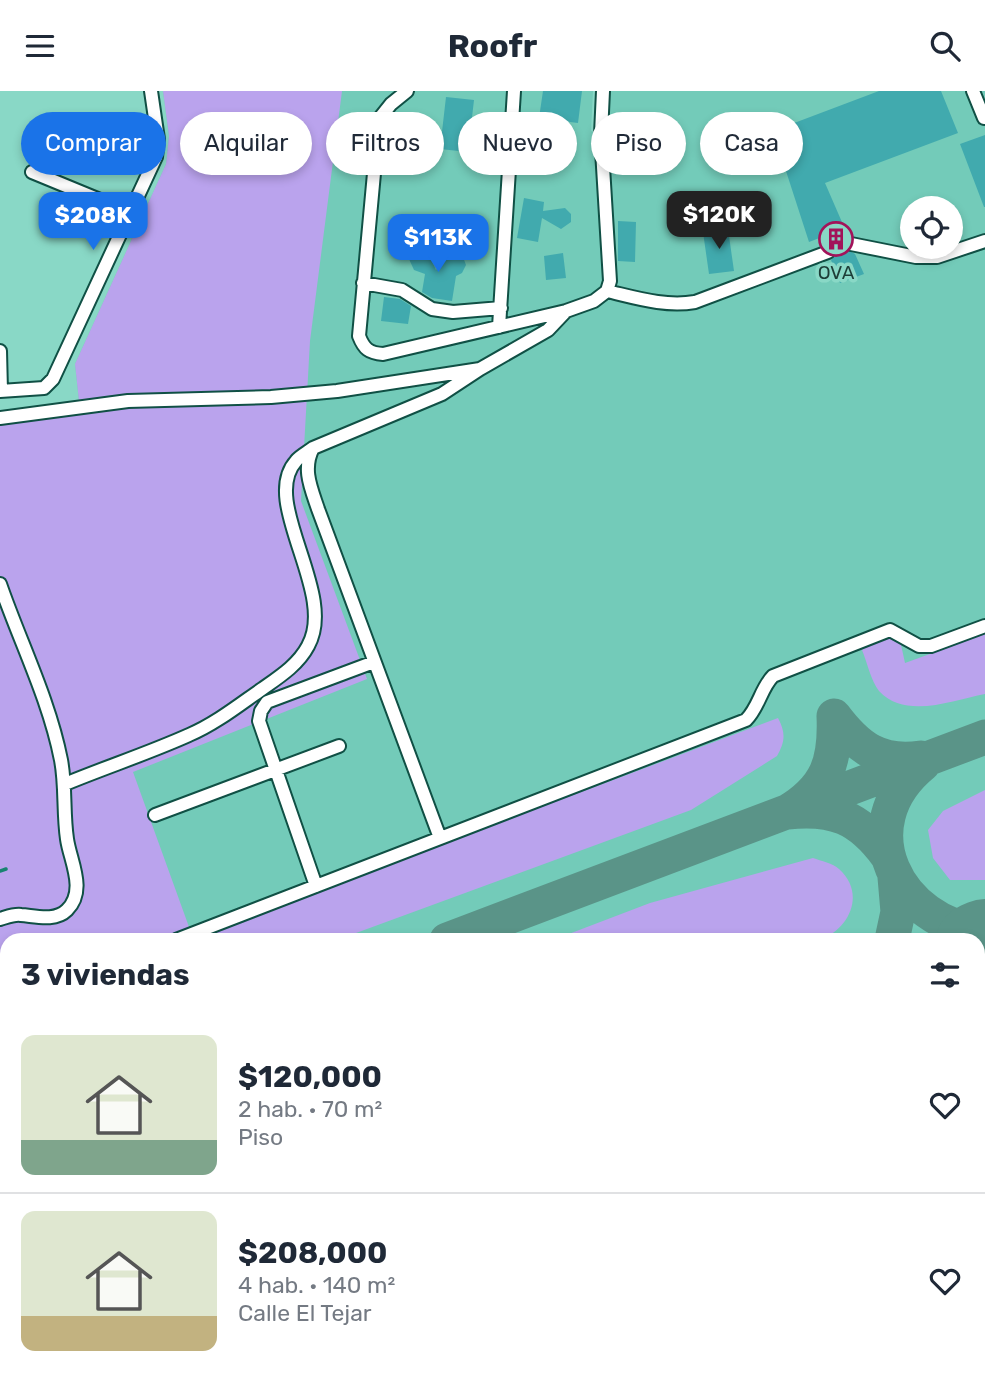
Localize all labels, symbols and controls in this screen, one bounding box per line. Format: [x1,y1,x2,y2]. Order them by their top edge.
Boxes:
icon: menu [21,27,59,65]
text: Roofr [448,27,537,65]
icon: search [926,27,964,65]
chip: Comprar [21,112,166,175]
chip: Alquilar [180,112,312,175]
chip: Filtros [326,112,444,175]
chip: Nuevo [458,112,577,175]
chip: Piso [591,112,686,175]
chip: Casa [700,112,803,175]
pin: $120K [670,191,768,251]
pin: $208K [44,193,142,252]
map controls [900,196,963,259]
button: locate [900,196,963,259]
text: $120K [683,200,755,228]
text: $208K [55,201,131,229]
pin: $113K [389,215,487,274]
building icon: OVA [817,220,855,258]
text: $113K [404,223,472,251]
place label: OVA [818,261,855,284]
icon: filters [926,956,964,994]
text: 3 viviendas [21,957,190,993]
text: $120,000 [238,1059,382,1095]
icon: home [77,1063,161,1147]
icon: heart [926,1086,964,1124]
text: 2 hab. · 70 m² [238,1095,382,1123]
text: Piso [238,1123,283,1151]
text: $208,000 [238,1235,387,1271]
icon: home [77,1239,161,1323]
icon: heart [926,1262,964,1300]
text: 4 hab. · 140 m² [238,1271,395,1299]
text: Calle El Tejar [238,1299,372,1327]

